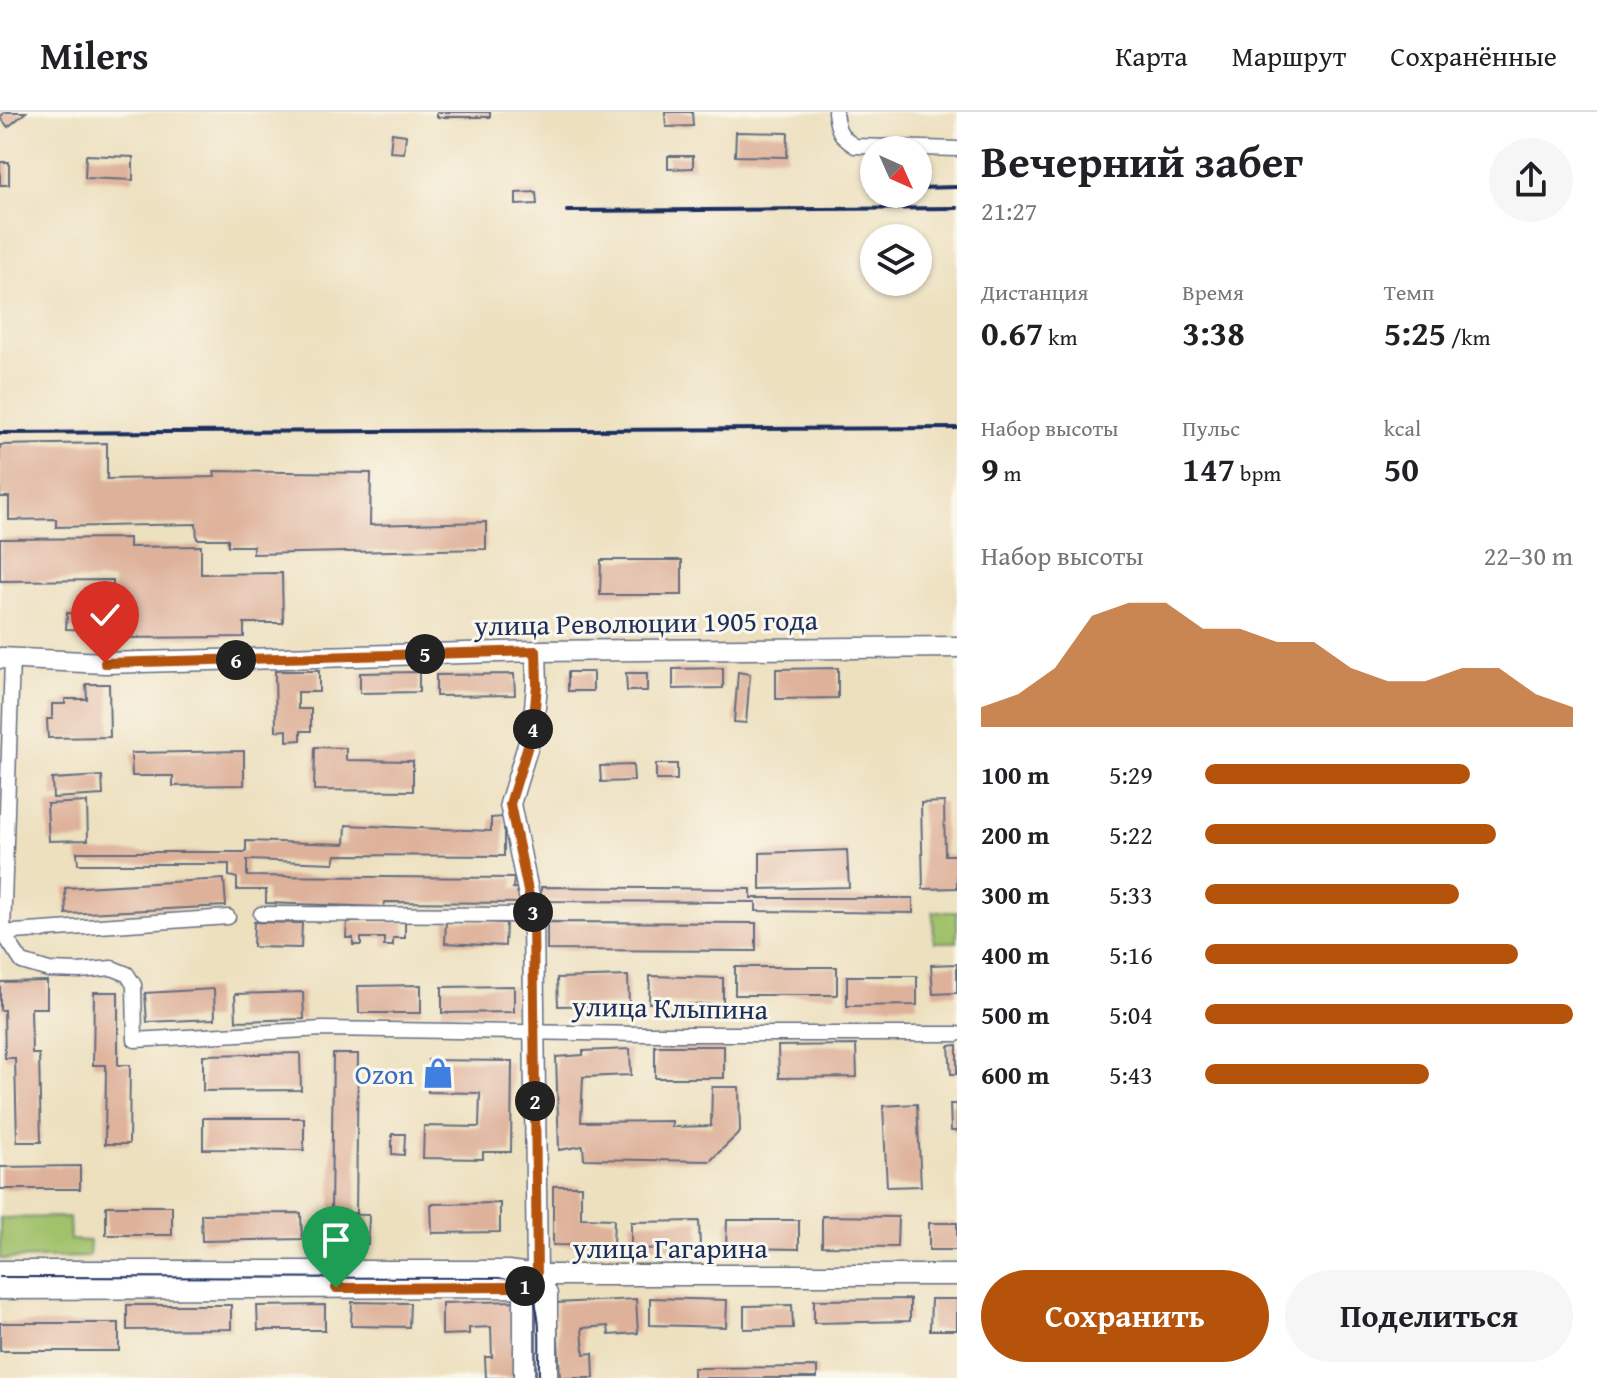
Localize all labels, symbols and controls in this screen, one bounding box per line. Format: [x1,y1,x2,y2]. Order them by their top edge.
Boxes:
text: Milers [40,27,149,83]
text: Карта [1115,35,1188,76]
text: Маршрут [1232,35,1346,76]
text: Сохранённые [1390,35,1557,76]
text: Вечерний забег [981,129,1303,193]
north arrow [860,136,932,208]
map controls [860,136,932,296]
button: share [1489,138,1573,222]
text: 21:27 [981,191,1037,230]
button: layers [860,224,932,296]
text: Дистанция [981,276,1089,308]
text: Время [1182,276,1244,308]
text: Темп [1384,276,1434,308]
text: 0.67 [981,308,1043,357]
text: 3:38 [1182,308,1245,357]
text: 5:25 [1384,308,1446,357]
text: km [1043,321,1077,353]
text: /km [1446,321,1491,353]
text: Набор высоты [981,412,1118,444]
text: Пульс [1182,412,1240,444]
text: kcal [1384,412,1421,444]
text: 9 [981,444,999,493]
text: 147 [1182,444,1235,493]
text: 50 [1384,444,1419,493]
text: m [999,457,1021,489]
text: bpm [1235,457,1281,489]
text: Набор высоты [981,536,1143,575]
text: 22–30 m [1484,536,1573,575]
pin [71,581,139,663]
icon: check [83,593,127,637]
street label: улица Революции 1905 года [473,598,819,646]
pin: 5 [405,634,445,674]
text: 5 [419,638,431,670]
pin: 6 [216,640,256,680]
text: 6 [230,644,242,676]
pin: 4 [513,709,553,749]
text: 4 [527,713,539,745]
text: 100 m [981,755,1049,794]
text: 5:29 [1109,755,1153,794]
text: 200 m [981,815,1049,854]
text: 5:22 [1109,815,1153,854]
text: 300 m [981,875,1049,914]
text: 5:33 [1109,875,1153,914]
pin: 3 [513,892,553,932]
text: 3 [527,896,539,928]
text: 400 m [981,935,1049,974]
text: 5:16 [1109,935,1153,974]
street label: улица Клыпина [571,985,769,1029]
text: 500 m [981,995,1049,1034]
text: 5:04 [1109,995,1153,1034]
place label: Ozon [355,1053,414,1094]
text: 600 m [981,1055,1049,1094]
text: 5:43 [1109,1055,1153,1094]
shop icon: Ozon [421,1056,455,1090]
pin: 2 [515,1081,555,1121]
text: 2 [529,1085,541,1117]
pin [302,1206,370,1288]
icon: arrive [314,1218,358,1262]
street label: улица Гагарина [571,1227,768,1268]
pin: 1 [505,1266,545,1306]
text: 1 [519,1270,531,1302]
button: Сохранить [981,1270,1269,1362]
button: Поделиться [1285,1270,1573,1362]

